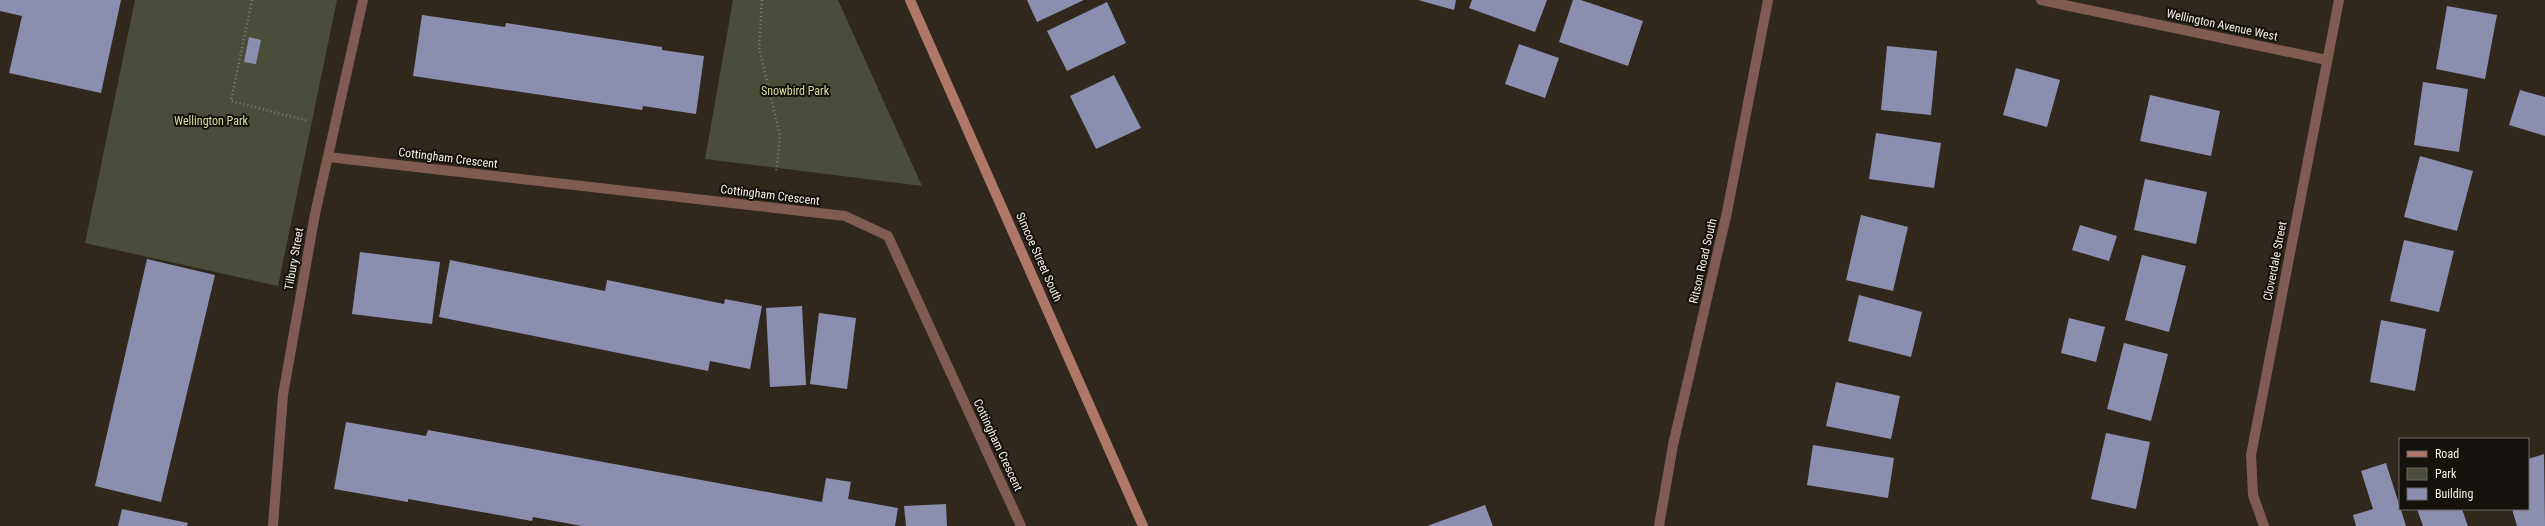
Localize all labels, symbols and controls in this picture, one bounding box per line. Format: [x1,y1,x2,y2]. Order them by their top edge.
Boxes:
street label: Wellington Avenue West [2165,6,2279,44]
park label: Snowbird Park [761,84,830,98]
park label: Wellington Park [174,114,249,128]
street label: Cottingham Crescent [398,145,499,171]
street label: Cottingham Crescent [720,182,821,208]
street label: Simcoe Street South [1013,210,1065,304]
street label: Ritson Road South [1686,217,1720,305]
street label: Cloverdale Street [2260,220,2290,302]
street label: Tilbury Street [282,226,306,291]
street label: Cottingham Crescent [971,397,1026,494]
legend [2399,438,2529,510]
text: Road [2435,447,2459,461]
text: Park [2435,467,2457,481]
text: Building [2435,487,2473,501]

